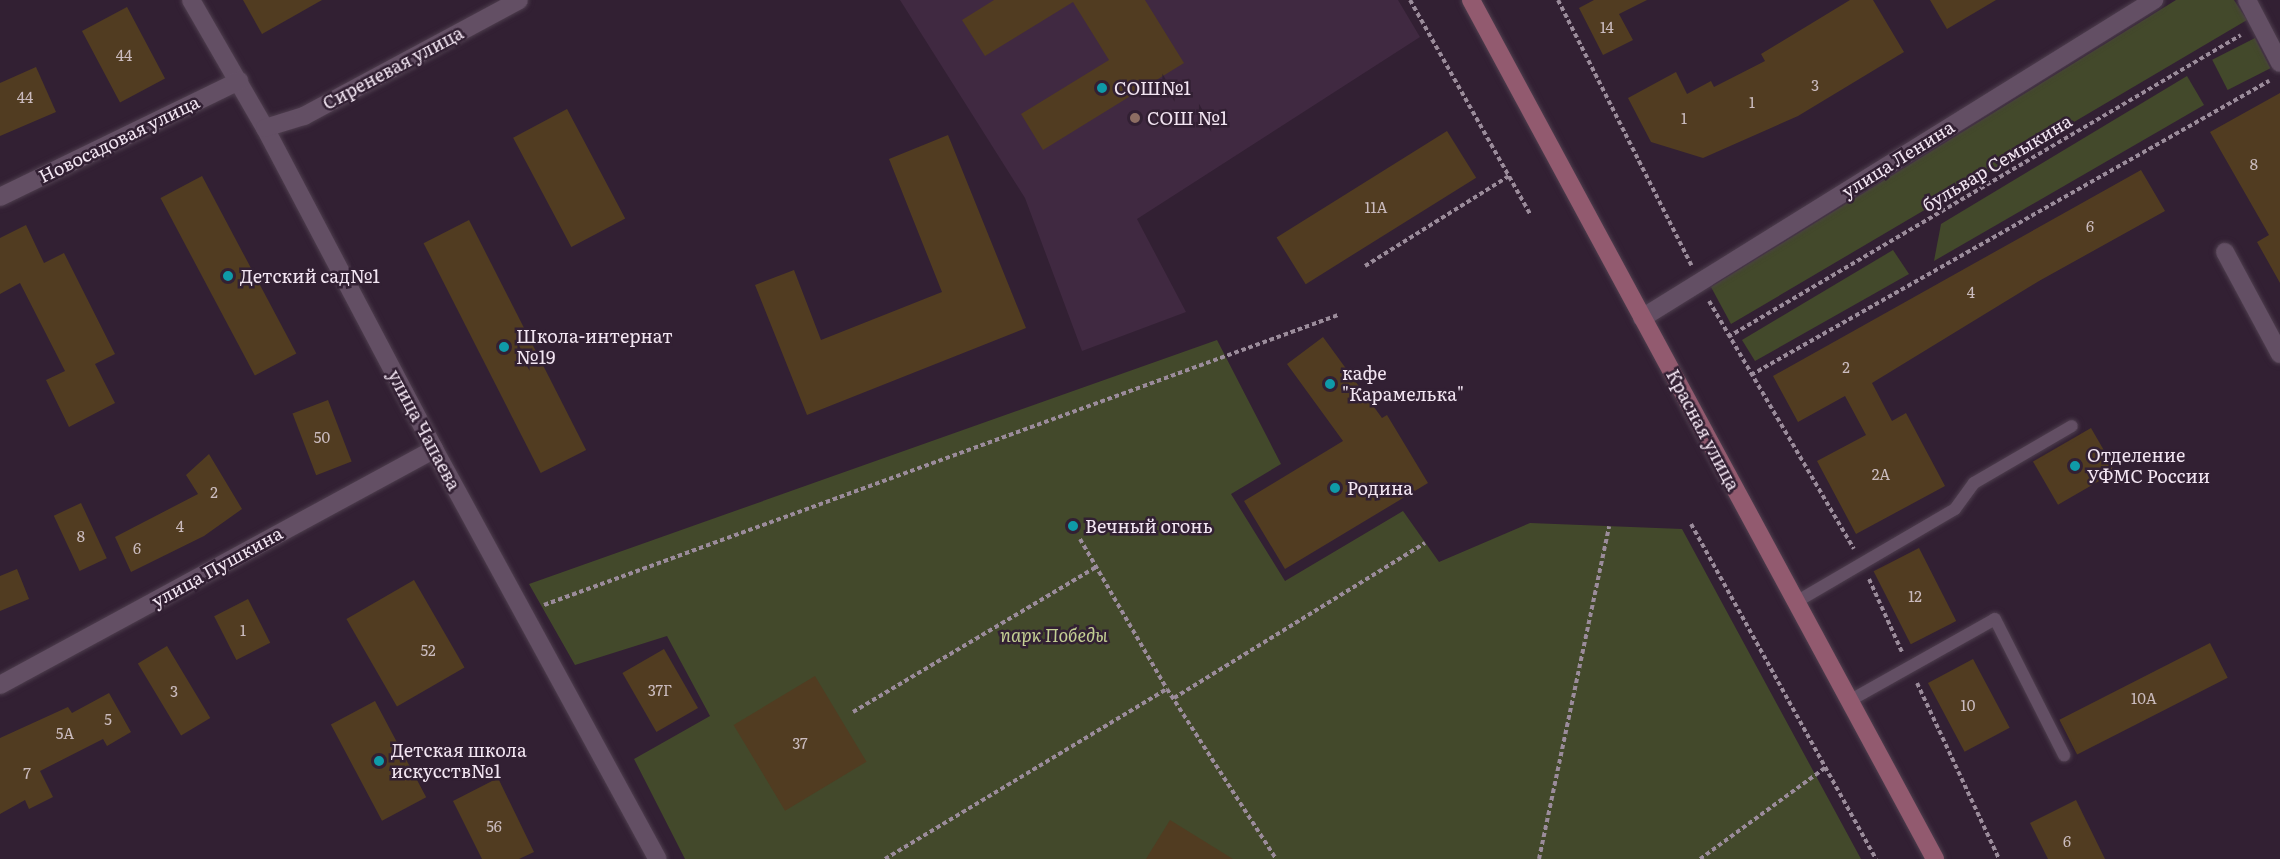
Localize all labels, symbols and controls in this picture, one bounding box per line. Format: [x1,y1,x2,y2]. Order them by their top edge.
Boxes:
house number: 14 [1600,18,1614,36]
street label: Сиреневая улица [319,22,467,114]
house number: 44 [116,46,132,64]
house number: 3 [1811,76,1819,94]
place label: СОШ№1 [1114,77,1191,99]
marker: СОШ№1 [1095,81,1109,95]
house number: 44 [17,88,33,106]
street label: Новосадовая улица [35,91,203,187]
house number: 1 [1749,93,1755,111]
place label: СОШ №1 [1147,107,1227,129]
house number: 1 [1681,109,1687,127]
street label: бульвар Семыкина [1918,110,2076,216]
marker: СОШ №1 [1128,111,1142,125]
street label: улица Ленина [1838,116,1958,202]
house number: 8 [2250,155,2258,173]
house number: 11А [1364,198,1388,216]
house number: 6 [2086,217,2094,235]
place label: Детский сад№1 [240,265,380,287]
marker: Детский сад№1 [221,269,235,283]
house number: 4 [1967,283,1975,301]
place label: Школа-интернат №19 [516,326,673,368]
marker: Школа-интернат №19 [497,340,511,354]
house number: 2 [1842,358,1850,376]
place label: кафе "Карамелька" [1342,363,1464,406]
street label: улица Чапаева [383,366,465,494]
street label: Красная улица [1662,366,1744,494]
marker: кафе "Карамелька" [1323,377,1337,391]
house number: 50 [314,428,330,446]
place label: Отделение УФМС России [2087,445,2210,488]
marker: Отделение УФМС России [2068,459,2082,473]
house number: 2А [1872,465,1890,483]
place label: Родина [1347,477,1413,499]
marker: Родина [1328,481,1342,495]
house number: 2 [210,483,218,501]
place label: Вечный огонь [1085,515,1212,537]
house number: 4 [176,517,184,535]
marker: Вечный огонь [1066,519,1080,533]
street label: улица Пушкина [148,522,286,612]
house number: 8 [77,527,85,545]
house number: 6 [133,539,141,557]
house number: 12 [1908,587,1922,605]
house number: 1 [240,621,246,639]
park label: парк Победы [1000,624,1108,646]
house number: 52 [420,641,436,659]
house number: 37Г [648,681,672,699]
house number: 3 [170,682,178,700]
house number: 10А [2131,689,2157,707]
house number: 10 [1961,696,1975,714]
house number: 5 [104,710,112,728]
house number: 5А [56,724,74,742]
house number: 37 [792,734,808,752]
place label: Детская школа искусств№1 [391,740,527,783]
marker: Детская школа искусств№1 [372,754,386,768]
house number: 7 [23,764,31,782]
house number: 56 [486,817,502,835]
house number: 6 [2063,832,2071,850]

